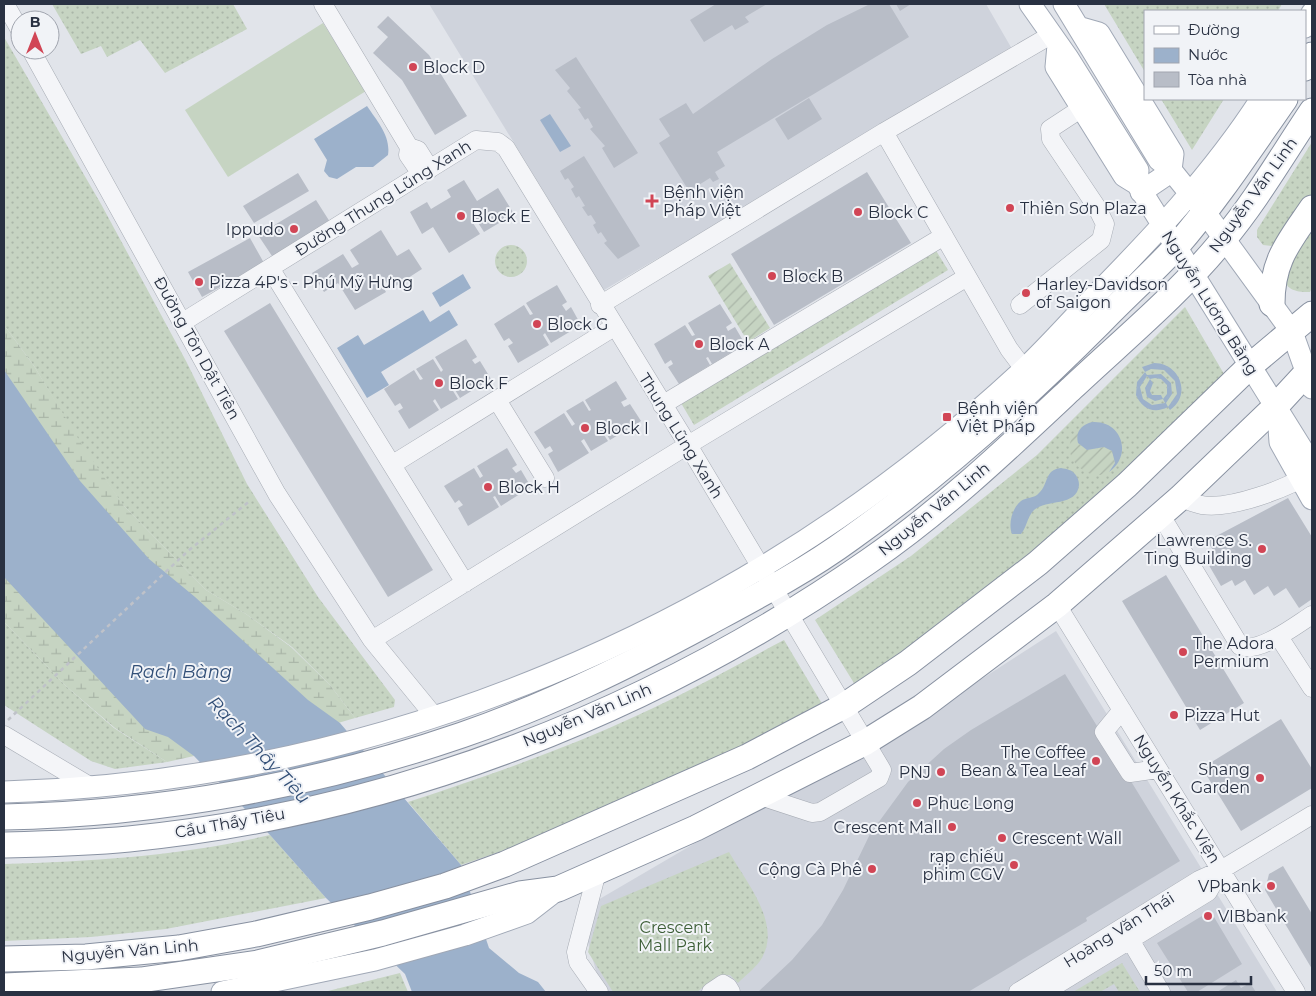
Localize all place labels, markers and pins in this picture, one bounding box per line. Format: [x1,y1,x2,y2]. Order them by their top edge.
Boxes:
place label: Block D [423,58,485,77]
marker: Block D [407,61,419,73]
place label: Bệnh viện Pháp Việt [663,183,744,220]
marker: Bệnh viện Pháp Việt [645,194,659,208]
place label: Thiên Sơn Plaza [1020,199,1147,218]
marker: Thiên Sơn Plaza [1004,202,1016,214]
place label: Block C [868,203,928,222]
marker: Block C [852,206,864,218]
place label: Block E [471,207,531,226]
marker: Block E [455,210,467,222]
place label: Ippudo [226,220,284,239]
marker: Ippudo [288,223,300,235]
place label: Block B [782,267,843,286]
marker: Block B [766,270,778,282]
place label: Pizza 4P's - Phú Mỹ Hưng [209,273,413,292]
place label: Harley-Davidson of Saigon [1036,275,1168,312]
marker: Pizza 4P's - Phú Mỹ Hưng [193,276,205,288]
marker: Harley-Davidson of Saigon [1020,287,1032,299]
place label: Block G [547,315,608,334]
marker: Block G [531,318,543,330]
place label: Block A [709,335,770,354]
marker: Block A [693,338,705,350]
place label: Block F [449,374,508,393]
marker: Block F [433,377,445,389]
place label: Bệnh viện Việt Pháp [957,399,1038,436]
marker: Bệnh viện Việt Pháp [941,411,953,423]
place label: Block I [595,419,649,438]
marker: Block I [579,422,591,434]
place label: Block H [498,478,560,497]
marker: Block H [482,481,494,493]
place label: Lawrence S. Ting Building [1144,531,1252,568]
marker: Lawrence S. Ting Building [1256,543,1268,555]
place label: The Adora Permium [1193,634,1274,671]
marker: The Adora Permium [1177,646,1189,658]
place label: Pizza Hut [1184,706,1261,725]
marker: Pizza Hut [1168,709,1180,721]
place label: The Coffee Bean & Tea Leaf [960,743,1087,780]
marker: The Coffee Bean & Tea Leaf [1090,755,1102,767]
place label: Shang Garden [1191,760,1250,797]
place label: PNJ [899,763,931,782]
marker: PNJ [935,766,947,778]
marker: Shang Garden [1254,772,1266,784]
place label: Phuc Long [927,794,1014,813]
marker: Phuc Long [911,797,923,809]
place label: Crescent Mall [834,818,942,837]
marker: Crescent Mall [946,821,958,833]
place label: Crescent Wall [1012,829,1122,848]
marker: Crescent Wall [996,832,1008,844]
place label: rạp chiếu phim CGV [923,847,1005,884]
marker: rạp chiếu phim CGV [1008,859,1020,871]
place label: Cộng Cà Phê [758,860,862,879]
marker: Cộng Cà Phê [866,863,878,875]
place label: VPbank [1198,877,1261,896]
marker: VPbank [1265,880,1277,892]
place label: VIBbank [1218,907,1287,926]
marker: VIBbank [1202,910,1214,922]

